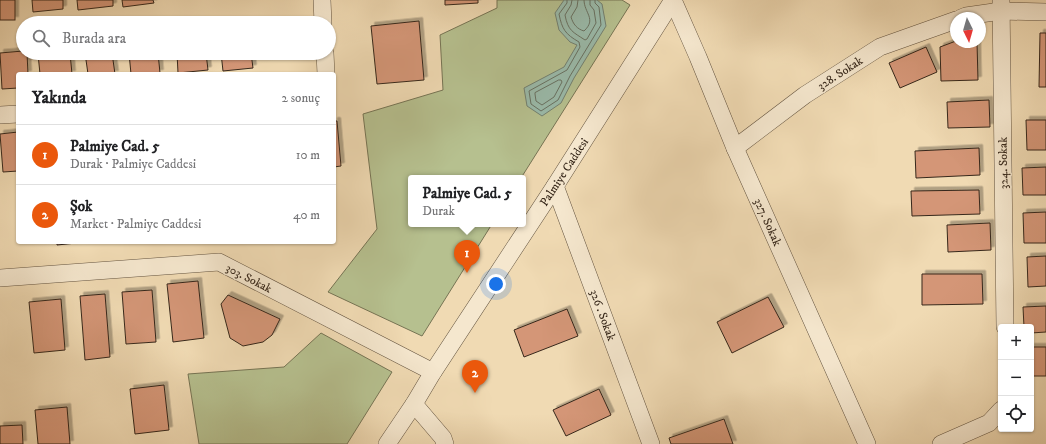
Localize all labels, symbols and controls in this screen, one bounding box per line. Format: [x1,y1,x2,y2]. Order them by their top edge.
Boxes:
north arrow [950,12,986,48]
search box [16,16,336,60]
icon: search [30,27,52,49]
text: Burada ara [62,29,126,48]
street label: 328. Sokak [815,53,866,94]
text: Yakında [32,87,86,109]
text: 2 sonuç [282,90,320,106]
street label: Palmiye Caddesi [537,135,592,209]
text: Palmiye Cad. 5 [70,137,159,156]
street label: 324. Sokak [996,137,1011,189]
text: 1 [43,147,47,163]
text: 10 m [296,147,320,163]
text: Durak · Palmiye Caddesi [70,156,196,172]
popup [408,175,526,227]
text: Palmiye Cad. 5 [422,184,512,203]
street label: 327. Sokak [750,196,785,249]
text: Şok [70,197,93,216]
text: Durak [422,203,455,219]
text: 2 [42,207,48,223]
text: 40 m [293,207,320,223]
text: Market · Palmiye Caddesi [70,216,201,232]
pin: 1 [454,240,480,273]
street label: 303. Sokak [223,260,274,296]
your location [486,274,506,294]
street label: 326 . Sokak [586,287,619,343]
map controls [998,324,1034,432]
button: + [998,324,1034,360]
pin: 2 [462,360,488,393]
button: − [998,360,1034,396]
button: locate [998,396,1034,432]

